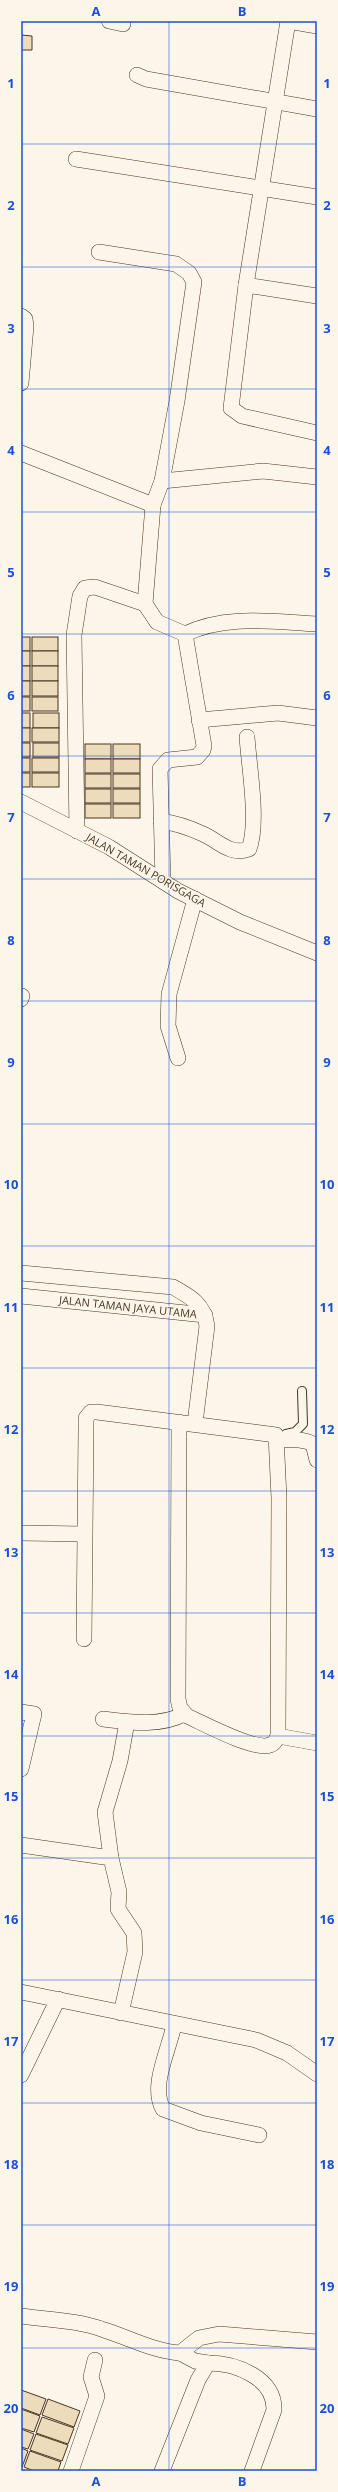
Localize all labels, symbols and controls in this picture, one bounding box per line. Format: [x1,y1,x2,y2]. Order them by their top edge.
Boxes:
text: A [92,2,101,20]
text: B [238,2,247,20]
text: 1 [7,74,15,92]
text: 1 [323,74,331,92]
text: 2 [7,196,15,214]
text: 2 [323,196,331,214]
text: 3 [7,319,15,337]
text: 3 [323,319,331,337]
text: 4 [7,441,15,459]
text: 4 [323,441,331,459]
text: 5 [7,563,15,581]
text: 5 [323,563,331,581]
text: 6 [7,686,15,704]
text: 6 [323,686,331,704]
text: 7 [7,808,15,826]
text: 7 [323,808,331,826]
street label: JALAN TAMAN PORISGAGA [83,829,209,910]
text: 8 [7,931,15,949]
text: 8 [323,931,331,949]
text: 9 [7,1053,15,1071]
text: 9 [323,1053,331,1071]
text: 10 [4,1175,18,1193]
text: 10 [320,1175,334,1193]
street label: JALAN TAMAN JAYA UTAMA [57,1292,198,1321]
text: 11 [4,1298,18,1316]
text: 11 [320,1298,334,1316]
text: 12 [4,1420,19,1438]
text: 12 [320,1420,335,1438]
text: 13 [4,1543,18,1561]
text: 13 [320,1543,334,1561]
text: 14 [4,1665,19,1683]
text: 14 [320,1665,335,1683]
text: 15 [4,1787,18,1805]
text: 15 [320,1787,334,1805]
text: 16 [4,1910,19,1928]
text: 16 [320,1910,335,1928]
text: 17 [4,2032,19,2050]
text: 17 [320,2032,335,2050]
text: 18 [4,2155,18,2173]
text: 18 [320,2155,334,2173]
text: 19 [4,2277,18,2295]
text: 19 [320,2277,334,2295]
text: 20 [4,2399,18,2417]
text: 20 [320,2399,334,2417]
text: A [92,2472,101,2490]
text: B [238,2472,247,2490]

